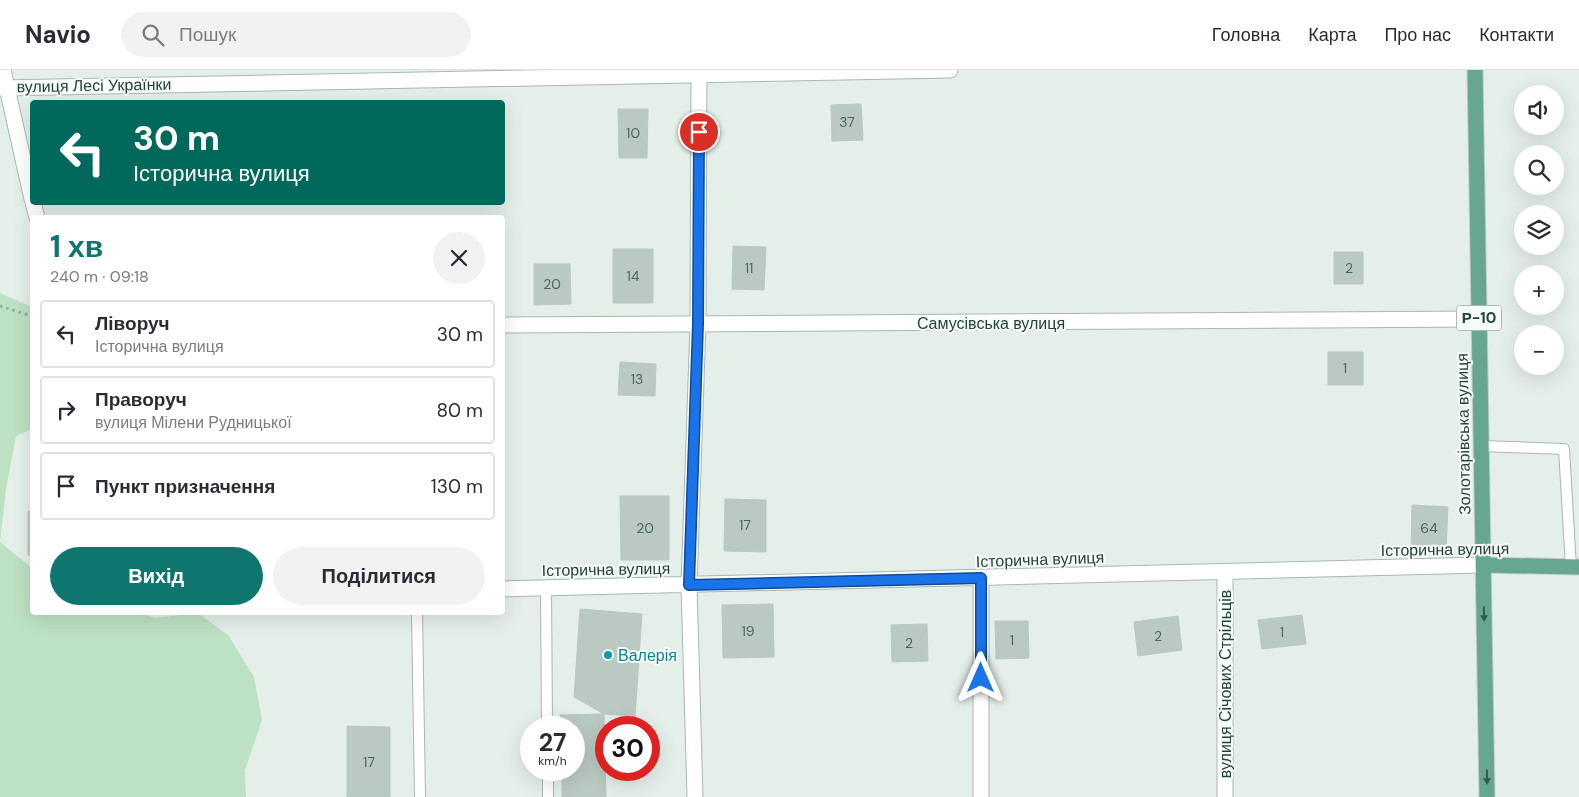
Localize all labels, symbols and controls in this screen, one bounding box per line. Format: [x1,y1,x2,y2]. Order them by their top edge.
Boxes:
search box [121,12,471,57]
text: Navio [25,19,91,50]
icon: search [139,21,167,49]
text: Пошук [179,22,236,47]
text: Головна [1212,23,1280,47]
text: Карта [1308,23,1356,47]
text: Про нас [1384,23,1451,47]
text: Контакти [1479,23,1554,47]
street label: вулиця Лесі Українки [16,74,172,97]
map controls [1514,85,1564,375]
button: sound [1514,85,1564,135]
pin [678,111,720,153]
house number: 37 [839,113,855,131]
text: 30 m [133,115,220,161]
icon: arrive [685,118,713,146]
icon: left [50,120,115,185]
house number: 10 [626,124,640,142]
button: search [1514,145,1564,195]
text: Історична вулиця [133,159,310,188]
button: layers [1514,205,1564,255]
text: 1 хв [50,227,103,266]
button: close [433,232,485,284]
house number: 11 [745,259,753,277]
house number: 2 [1345,259,1353,277]
button: + [1514,265,1564,315]
text: 240 m · 09:18 [50,266,149,287]
house number: 14 [627,267,640,285]
house number: 20 [543,275,561,293]
road number: Р-10 [1456,306,1502,330]
text: Ліворуч [95,311,170,336]
street label: Самусівська вулиця [917,313,1065,334]
icon: left [52,320,80,348]
text: 30 m [437,322,483,347]
button: − [1514,325,1564,375]
text: Історична вулиця [95,336,224,357]
street label: Золотарівська вулиця [1452,353,1475,515]
house number: 1 [1343,359,1347,377]
house number: 13 [631,370,643,388]
text: Праворуч [95,387,187,412]
icon: right [52,396,80,424]
text: 80 m [436,398,483,423]
text: вулиця Мілени Рудницької [95,412,292,433]
icon: arrive [52,472,80,500]
text: Пункт призначення [95,474,275,499]
text: 130 m [431,474,483,499]
house number: 17 [739,516,751,534]
house number: 20 [636,519,654,537]
house number: 64 [1420,519,1438,537]
street label: Історична вулиця [1381,538,1509,561]
button: Вихід [50,547,263,605]
button: Поділитися [273,547,485,605]
street label: Історична вулиця [975,547,1105,572]
street label: Історична вулиця [542,558,670,581]
street label: вулиця Січових Стрільців [1215,590,1236,778]
one-way arrow [1480,606,1488,622]
house number: 19 [741,622,755,640]
house number: 1 [1280,623,1284,641]
house number: 2 [1154,627,1162,645]
house number: 1 [1010,631,1014,649]
house number: 2 [905,634,913,652]
place label: Валерія [618,645,677,666]
marker: Валерія [602,649,614,661]
position arrow [954,651,1006,703]
speed limit sign: 30 [595,716,660,781]
text: 27 [539,726,566,759]
house number: 17 [363,753,375,771]
text: km/h [538,753,567,769]
one-way arrow [1483,769,1491,785]

